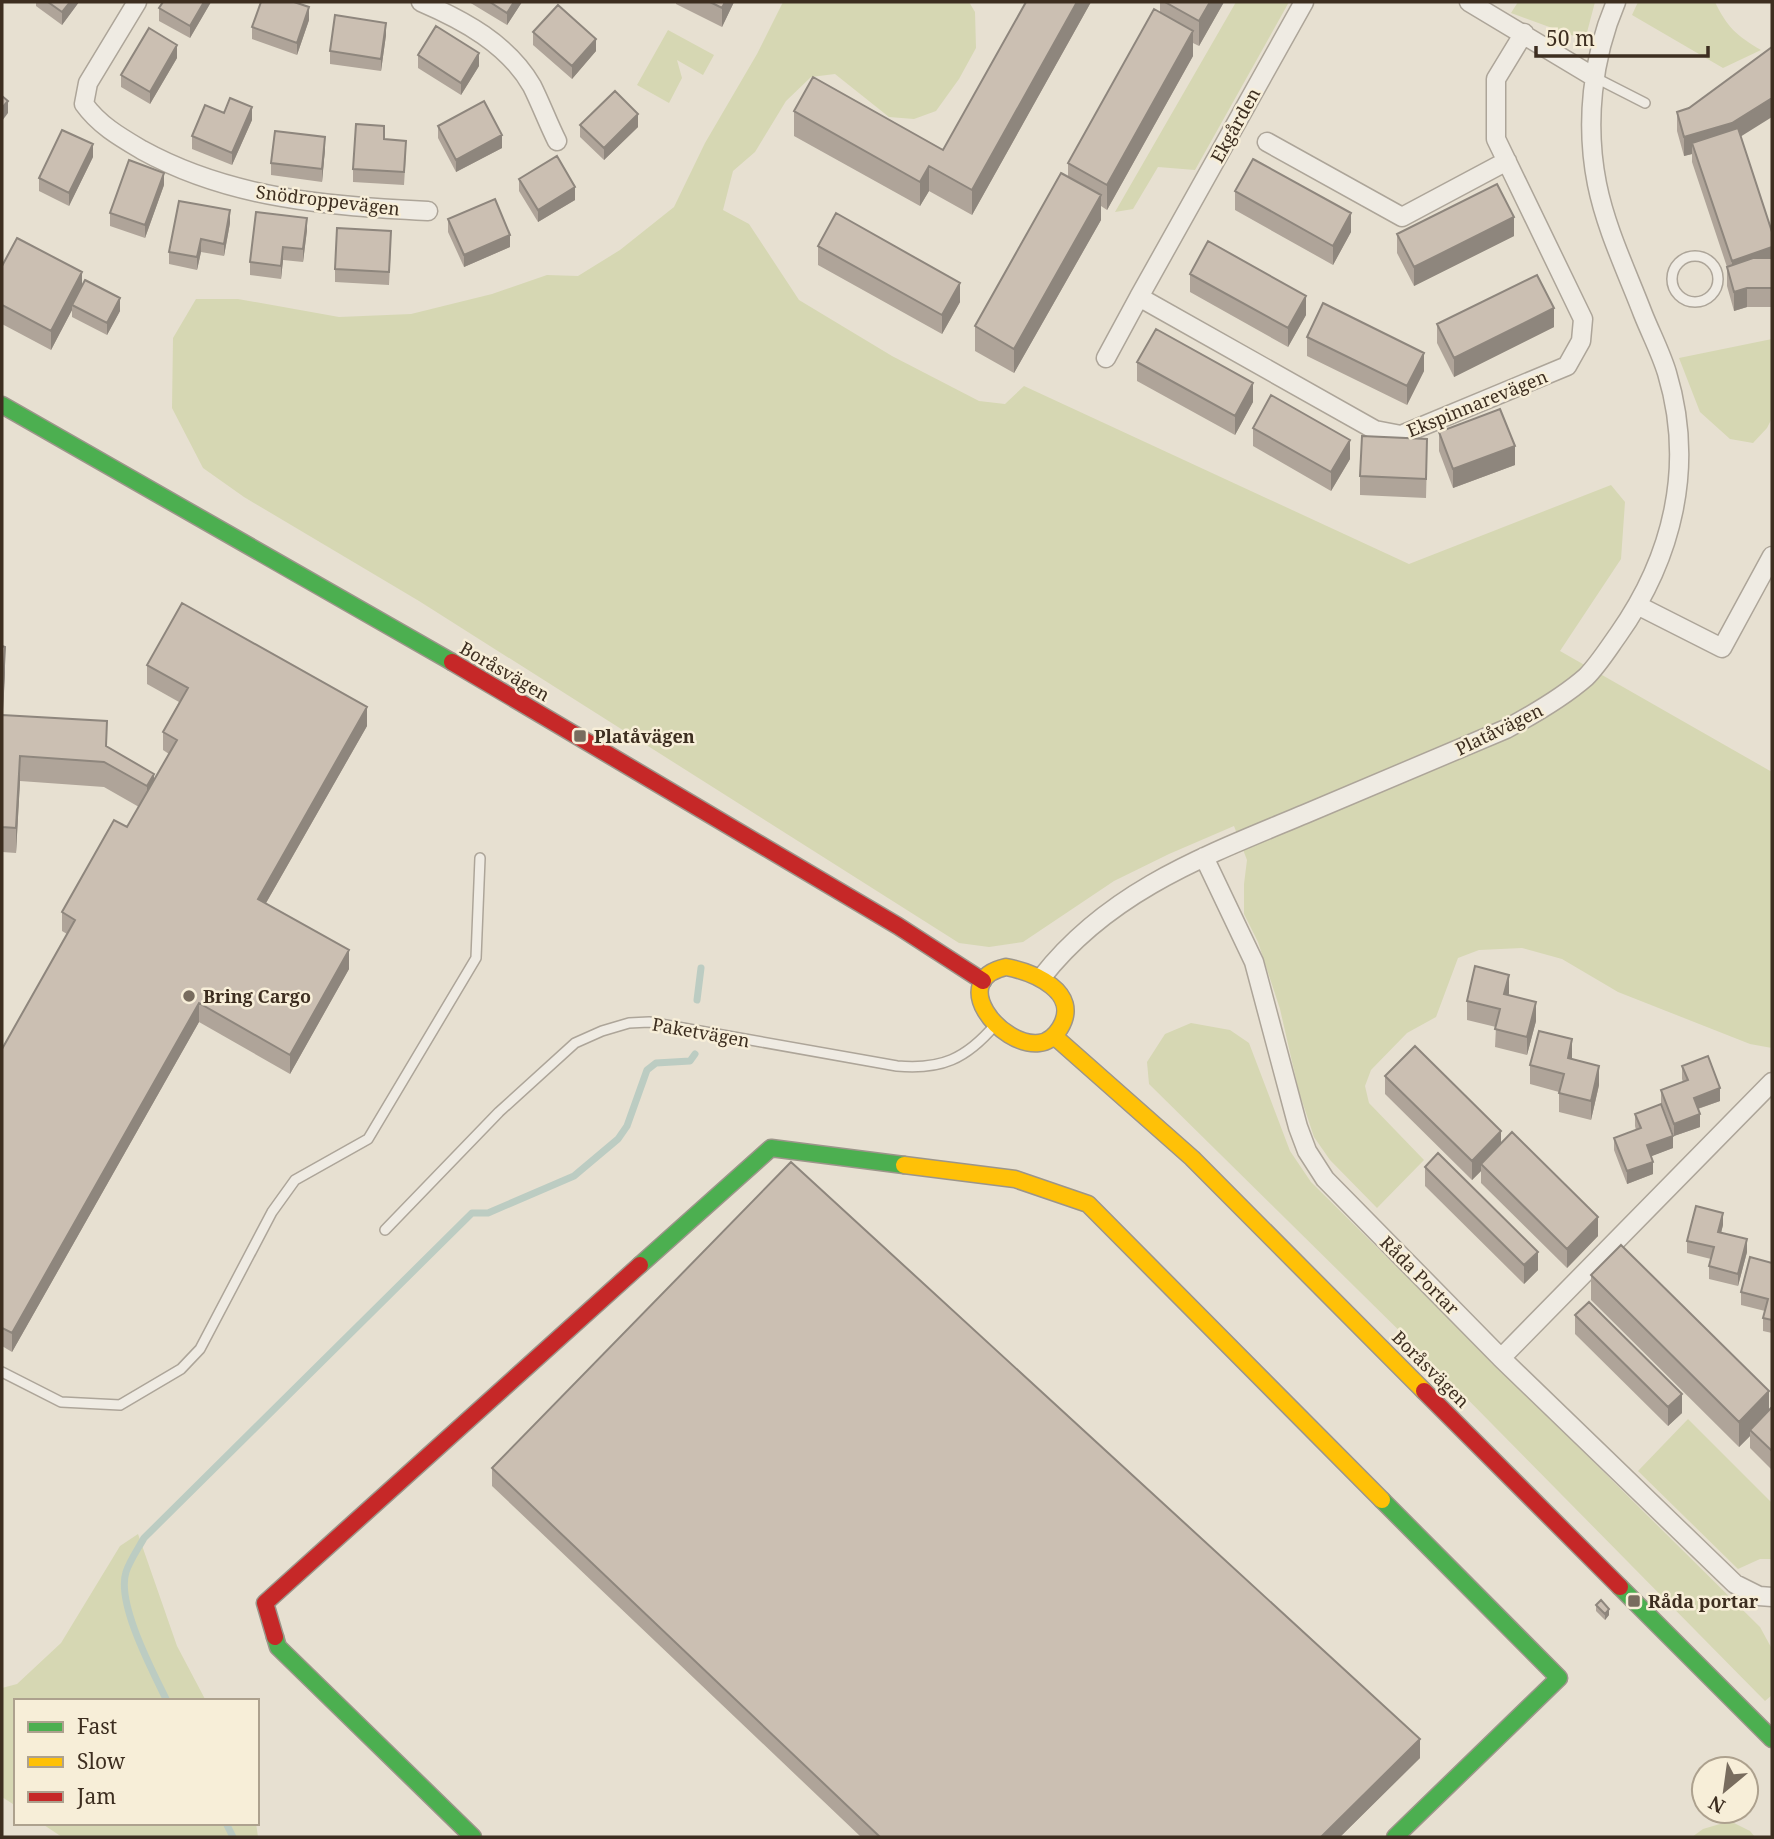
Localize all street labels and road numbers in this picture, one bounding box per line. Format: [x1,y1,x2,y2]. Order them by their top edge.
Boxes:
street label: Ekgården [1205,83,1266,167]
street label: Snödroppevägen [255,179,402,221]
street label: Ekspinnarevägen [1403,364,1551,442]
street label: Boråsvägen [456,636,555,707]
street label: Platåvägen [1451,697,1547,761]
street label: Paketvägen [650,1012,752,1052]
street label: Råda Portar [1375,1230,1465,1320]
street label: Boråsvägen [1387,1325,1475,1413]

